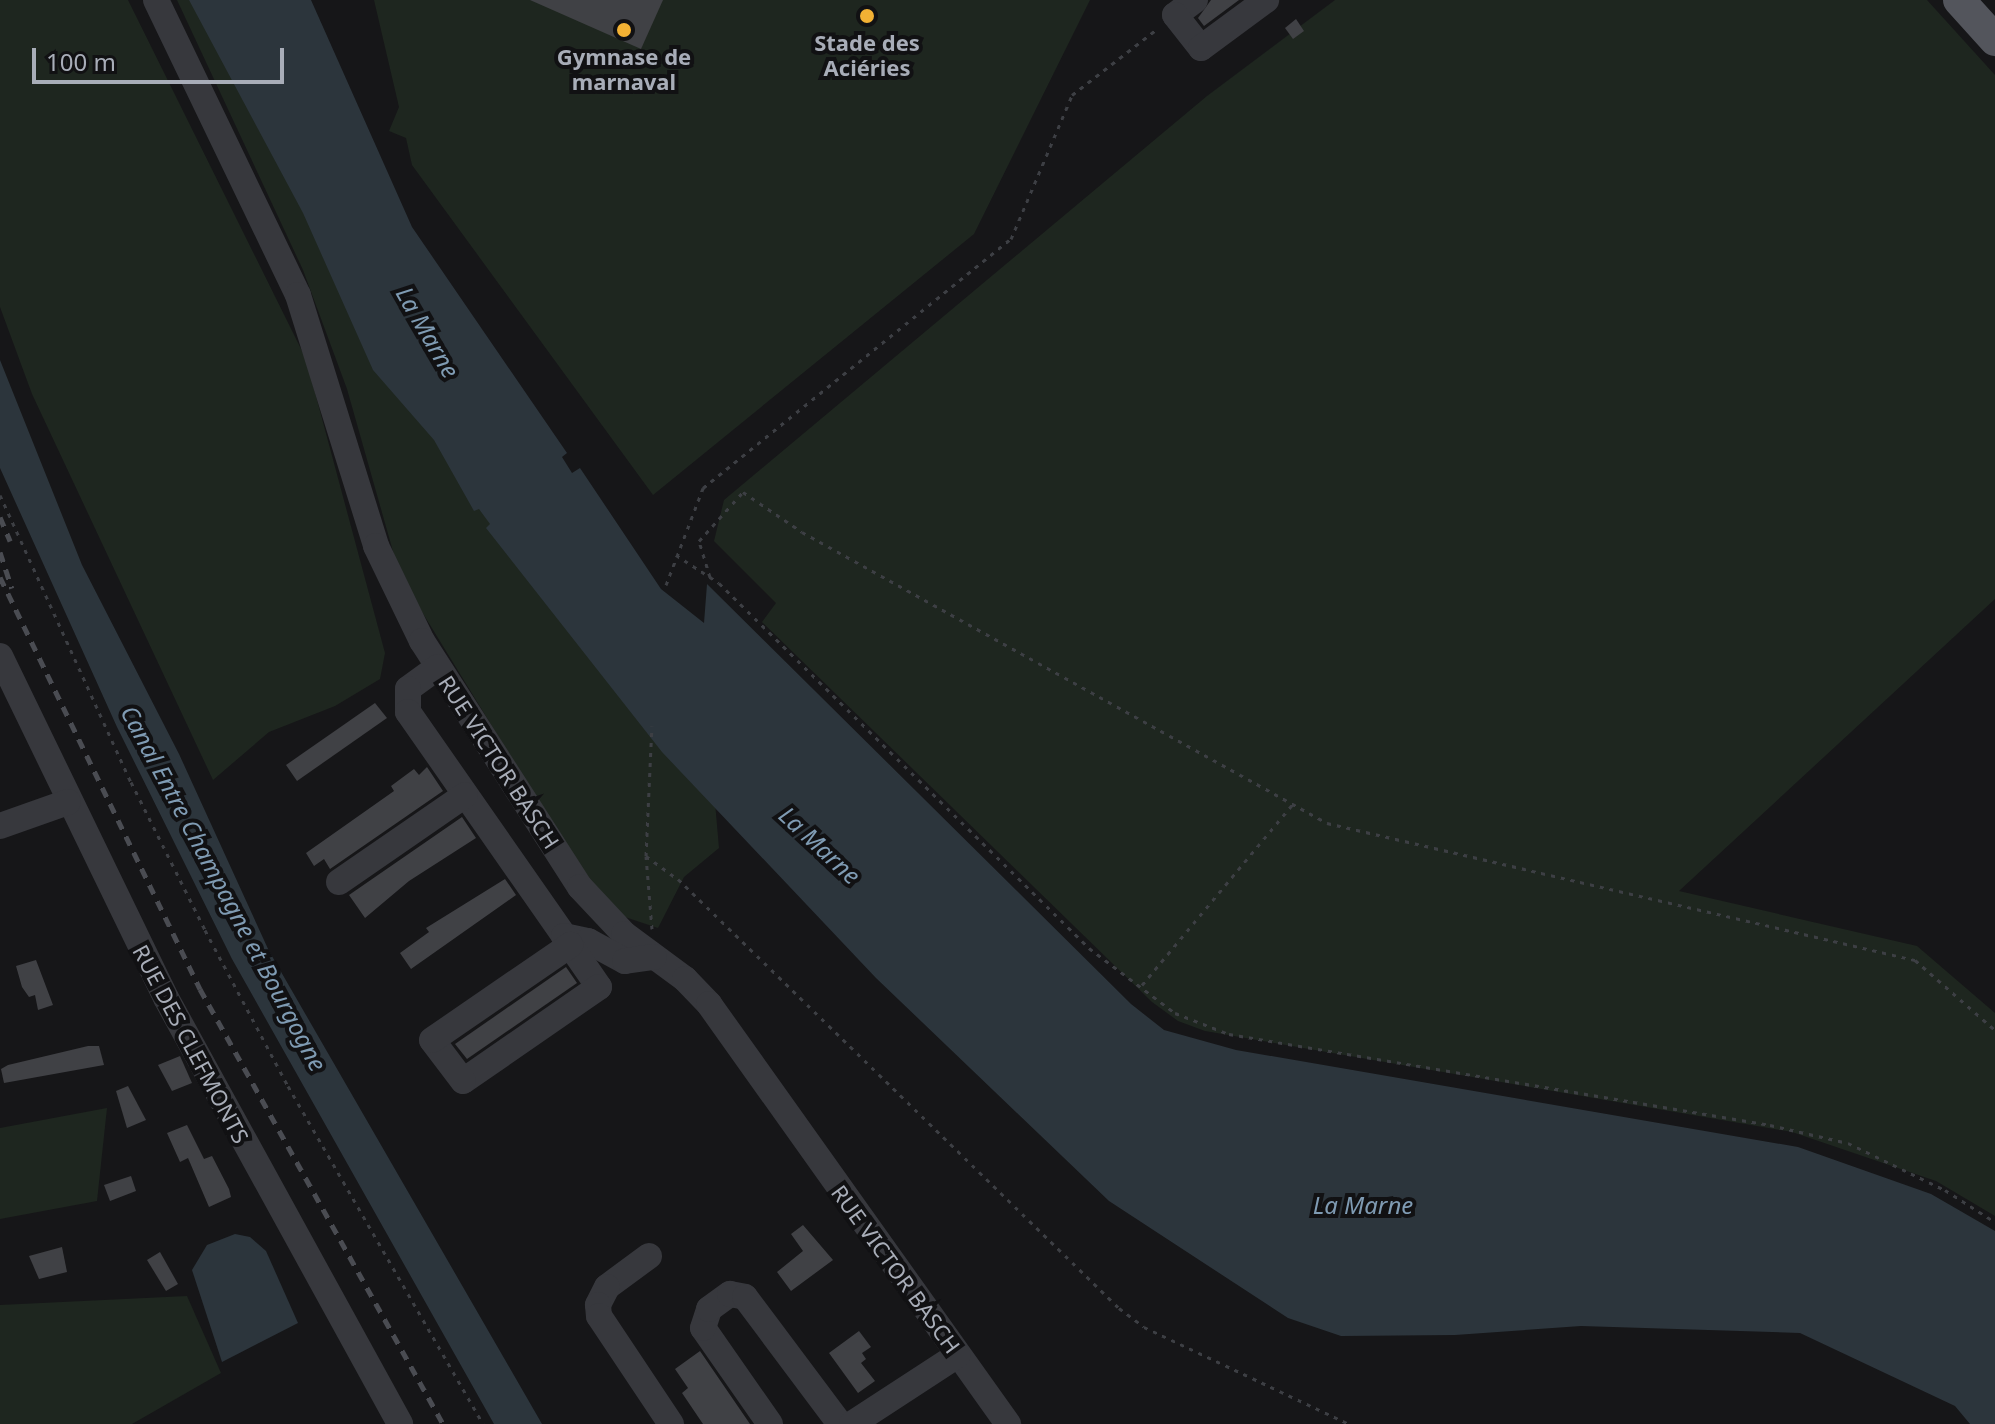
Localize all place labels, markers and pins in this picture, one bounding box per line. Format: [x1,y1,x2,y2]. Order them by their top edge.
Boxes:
marker: Stade des Aciéries [858,7,876,25]
marker: Gymnase de marnaval [615,21,633,39]
place label: Stade des Aciéries [814,29,920,80]
place label: Gymnase de marnaval [557,43,691,94]

